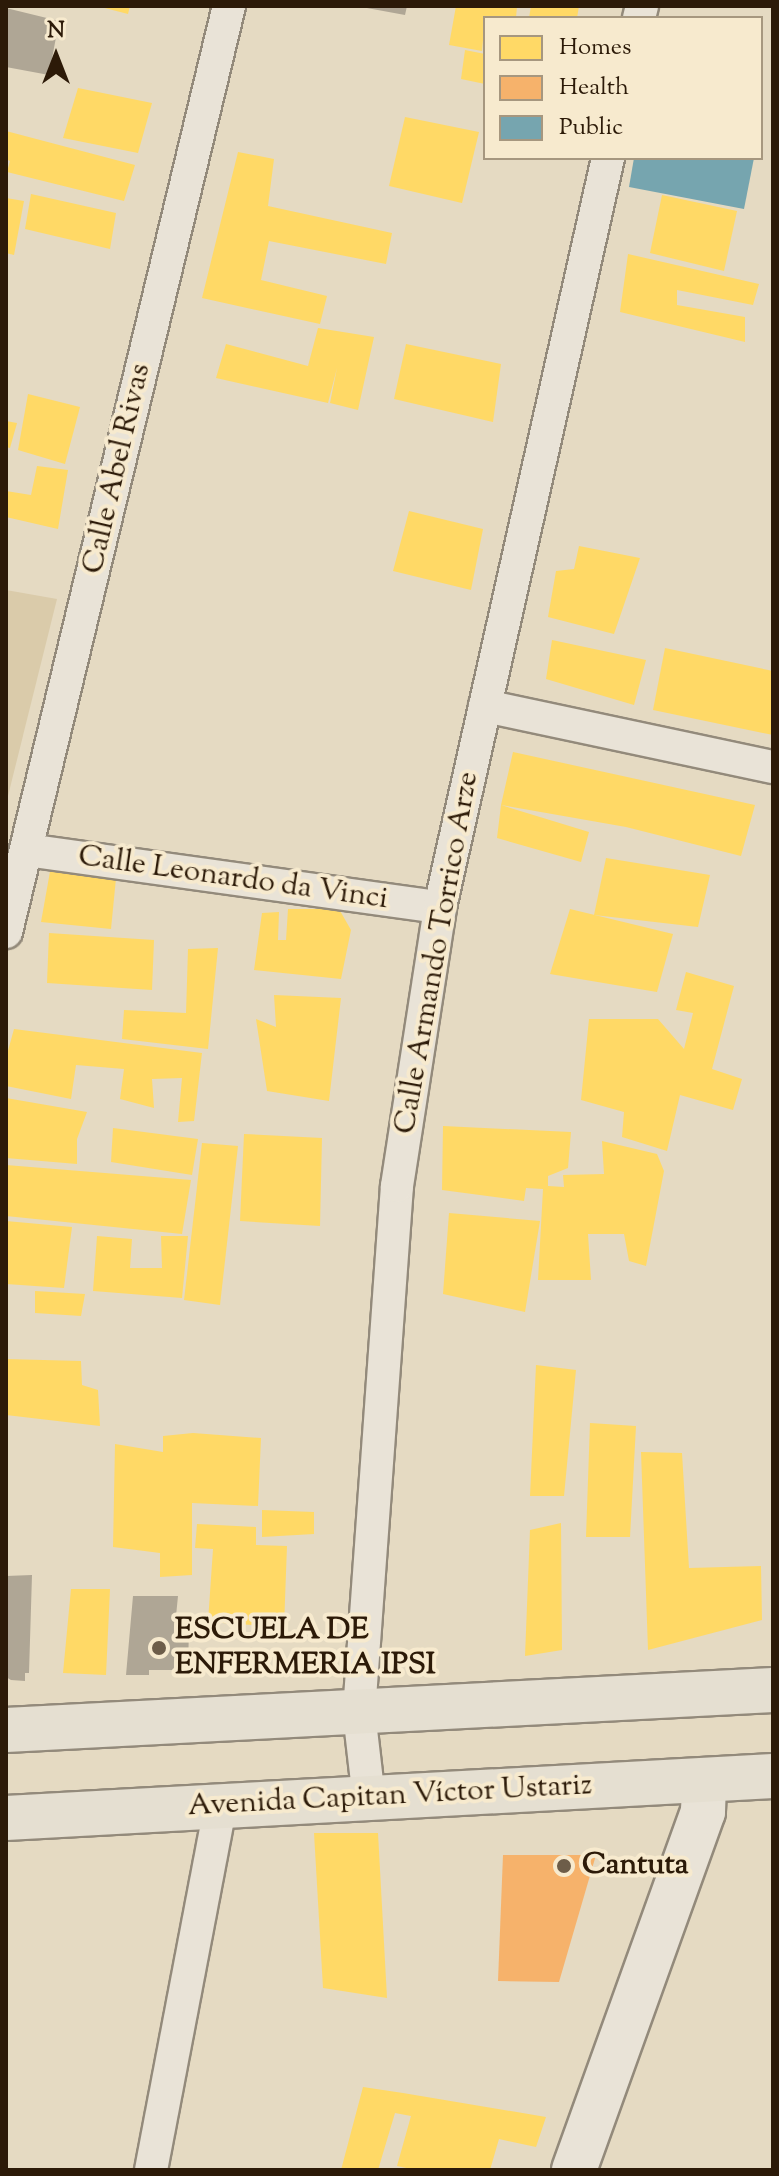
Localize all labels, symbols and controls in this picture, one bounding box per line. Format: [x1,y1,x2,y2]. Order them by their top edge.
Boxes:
north arrow [16,16,96,96]
text: N [47,16,65,48]
legend [483,16,763,160]
text: Homes [559,31,631,65]
text: Health [559,71,629,105]
text: Public [559,111,623,145]
street label: Calle Abel Rivas [76,360,160,578]
street label: Calle Armando Torrico Arze [388,769,488,1137]
street label: Calle Leonardo da Vinci [76,839,390,919]
place label: ESCUELA DE ENFERMERIA IPSI [175,1613,436,1684]
marker: ESCUELA DE ENFERMERIA IPSI [150,1639,168,1657]
street label: Avenida Capitan Víctor Ustariz [187,1768,593,1826]
place label: Cantuta [582,1848,689,1884]
marker: Cantuta [553,1855,575,1877]

